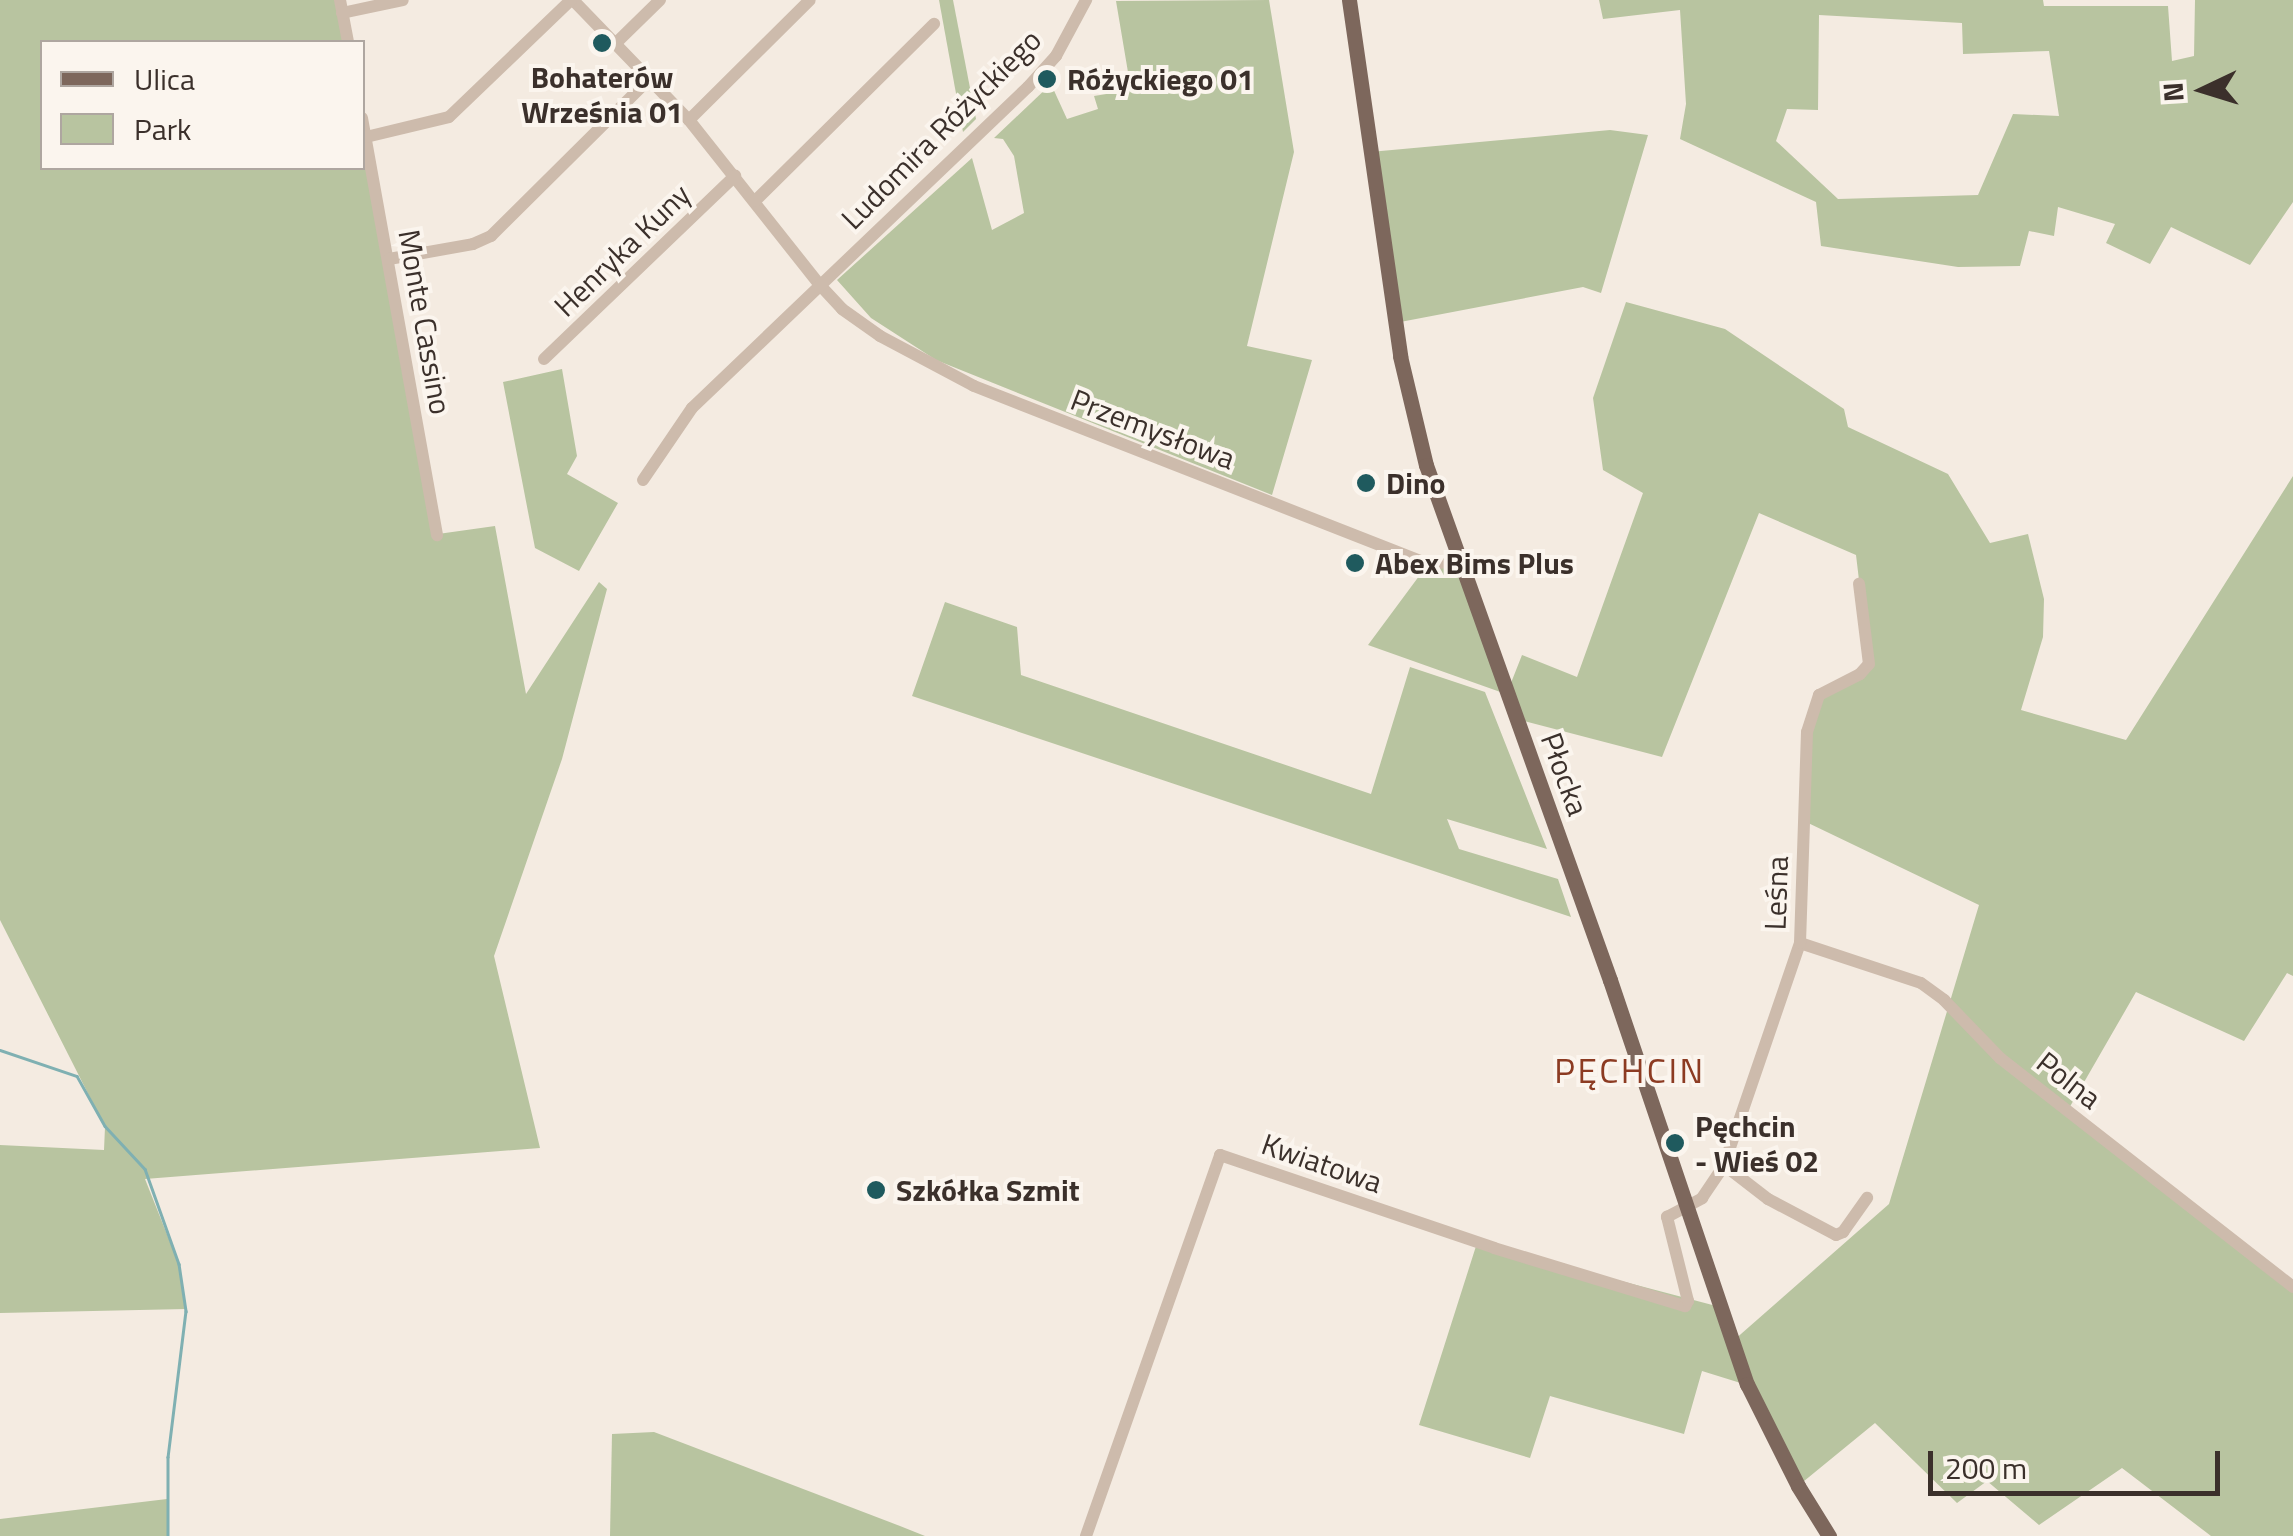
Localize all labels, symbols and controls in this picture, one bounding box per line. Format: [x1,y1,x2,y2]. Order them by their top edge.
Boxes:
street label: Ludomira Różyckiego [834,22,1048,236]
marker: Bohaterów Września 01 [591,32,613,54]
legend [40,40,365,170]
north arrow [2153,40,2253,140]
text: Ulica [134,56,195,102]
place label: Bohaterów Września 01 [521,59,683,130]
place label: Różyckiego 01 [1067,61,1254,97]
marker: Różyckiego 01 [1036,68,1058,90]
text: N [2150,81,2195,103]
text: Park [134,106,191,152]
street label: Henryka Kuny [546,176,698,324]
street label: Monte Cassino [391,227,459,417]
street label: Przemysłowa [1066,381,1240,477]
place label: Dino [1386,465,1445,501]
marker: Dino [1355,472,1377,494]
place label: Abex Bims Plus [1375,545,1574,581]
marker: Abex Bims Plus [1344,552,1366,574]
street label: Płocka [1533,728,1597,820]
street label: Leśna [1757,855,1795,931]
street label: Polna [2030,1044,2108,1116]
district label: PĘCHCIN [1554,1049,1706,1091]
place label: Pęchcin - Wieś 02 [1695,1108,1819,1178]
street label: Kwiatowa [1257,1126,1387,1200]
marker: Pęchcin - Wieś 02 [1664,1132,1686,1154]
place label: Szkółka Szmit [896,1172,1080,1208]
marker: Szkółka Szmit [865,1179,887,1201]
scale bar [1933,1431,2226,1493]
text: 200 m [1945,1445,2027,1491]

